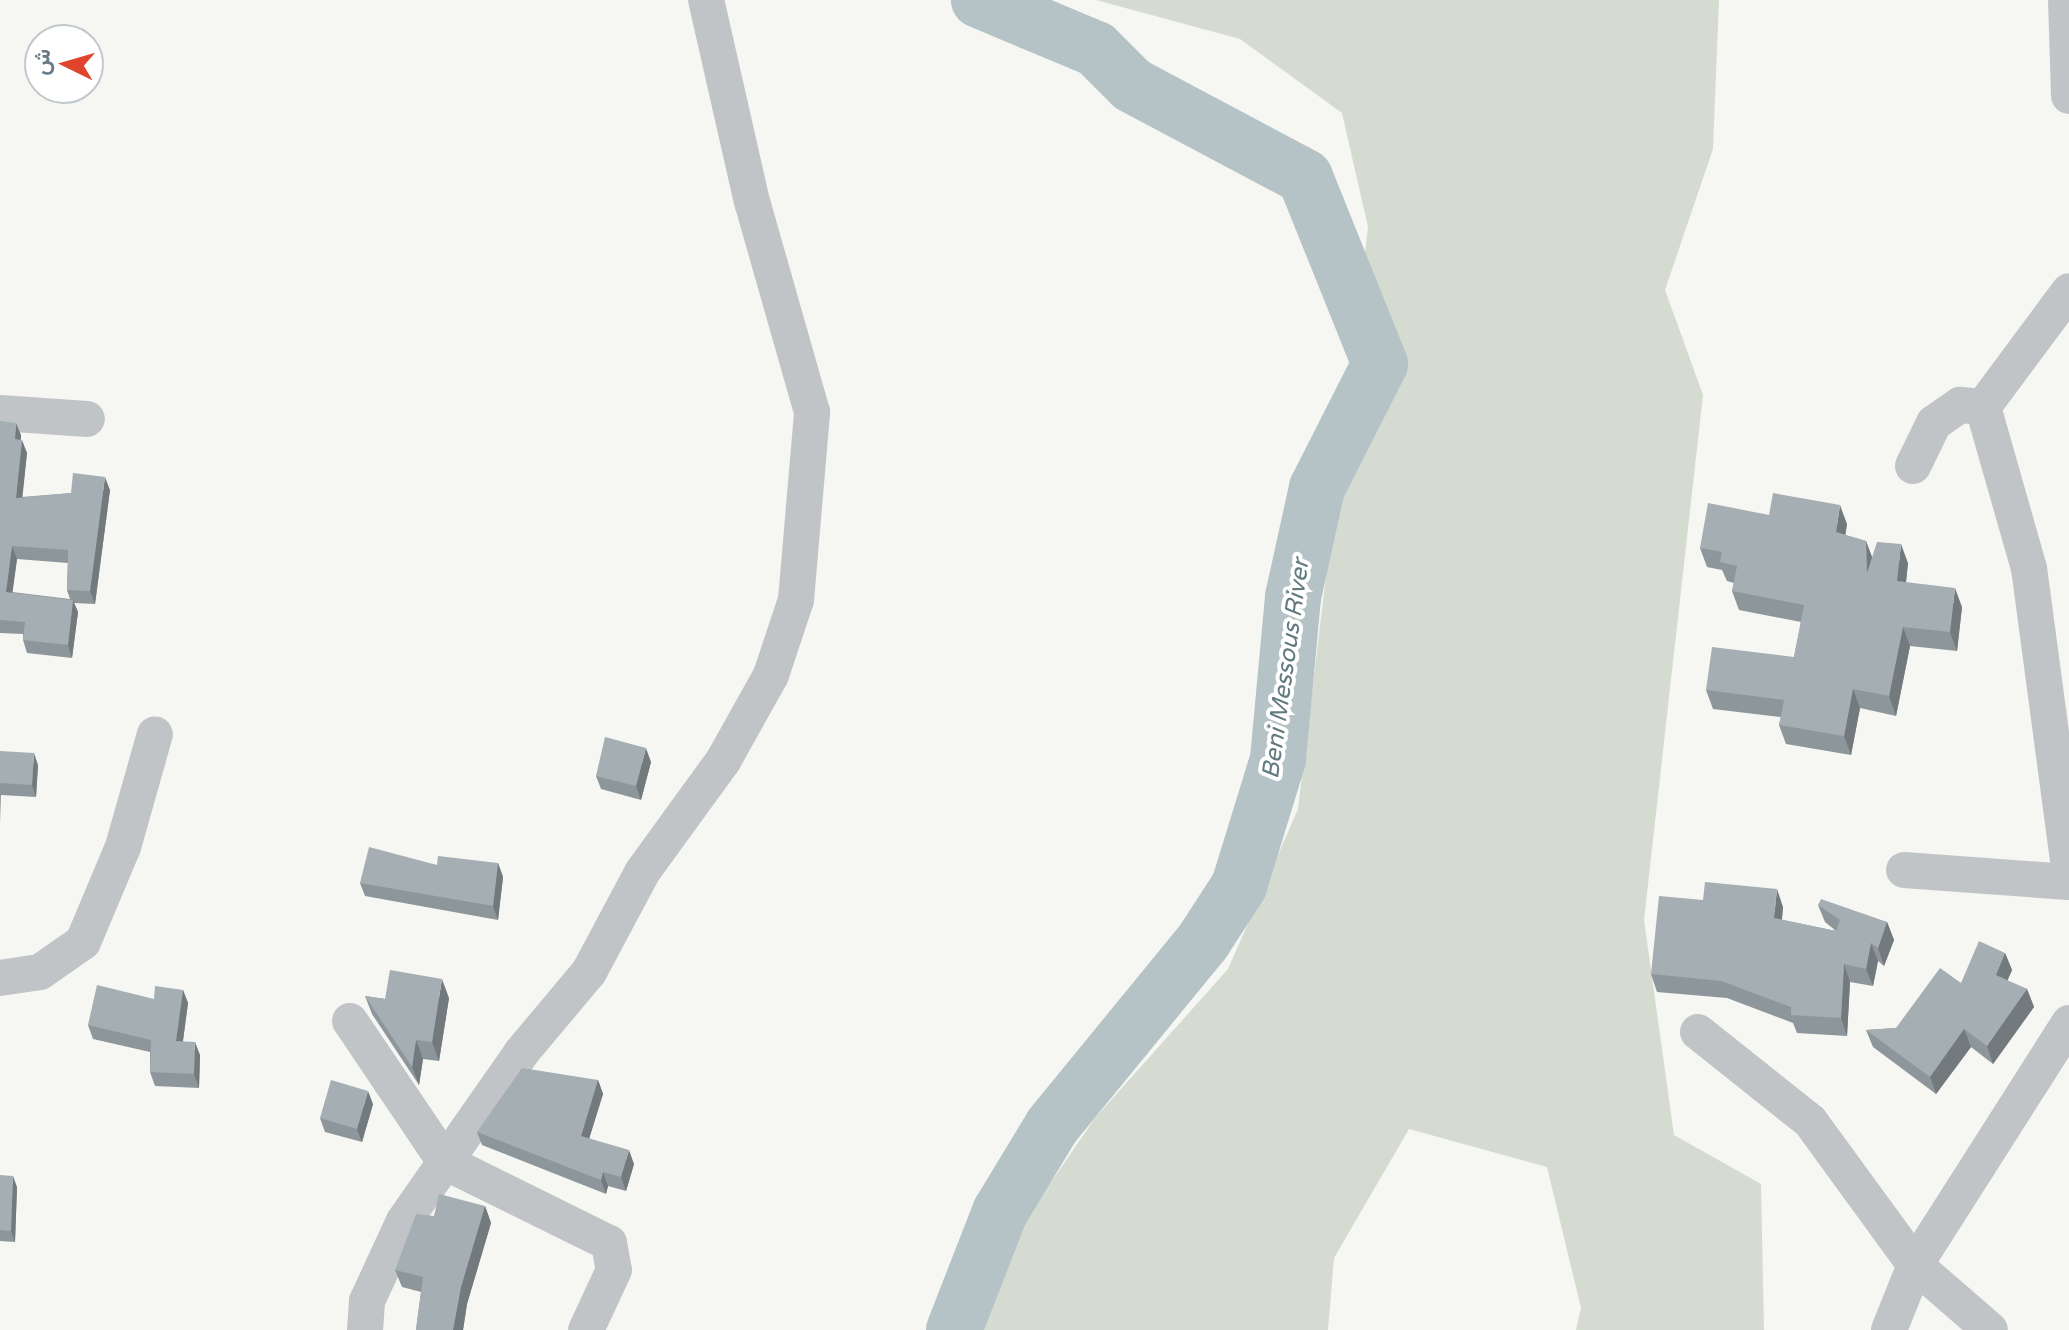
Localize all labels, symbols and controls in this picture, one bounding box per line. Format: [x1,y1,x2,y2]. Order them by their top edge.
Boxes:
north arrow [24,24,104,104]
text: ش [28,48,56,76]
water label: Beni Messous River [1256,557,1316,781]

